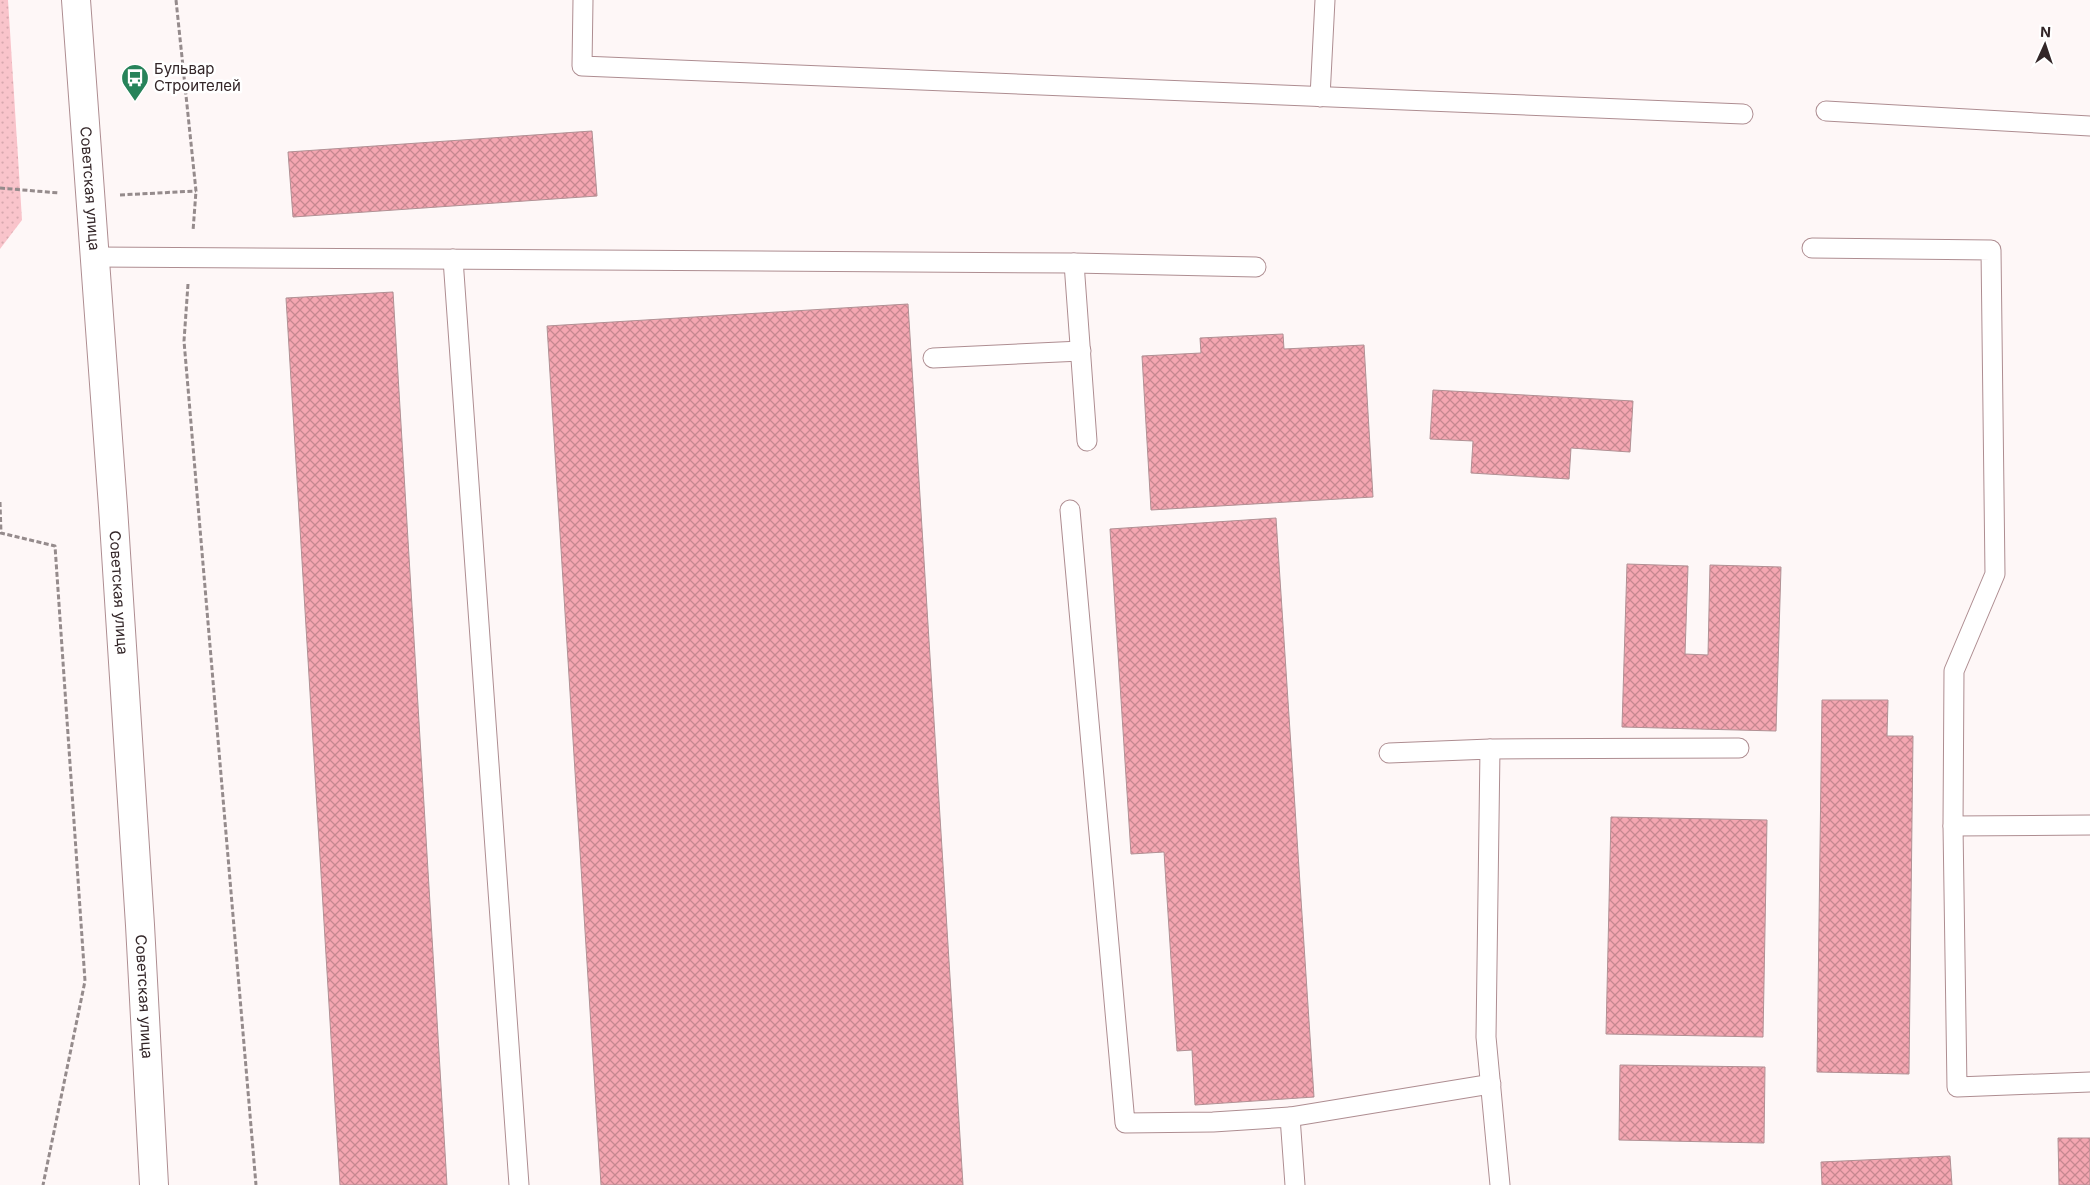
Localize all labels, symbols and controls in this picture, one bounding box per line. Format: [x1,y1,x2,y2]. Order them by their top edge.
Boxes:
north arrow [2020,20,2070,70]
text: N [2040,23,2051,40]
place label: Бульвар Строителей [154,59,241,95]
bus stop icon: Бульвар Строителей [120,63,150,102]
street label: Советская улица [76,126,104,251]
street label: Советская улица [106,530,133,655]
street label: Советская улица [132,934,157,1059]

